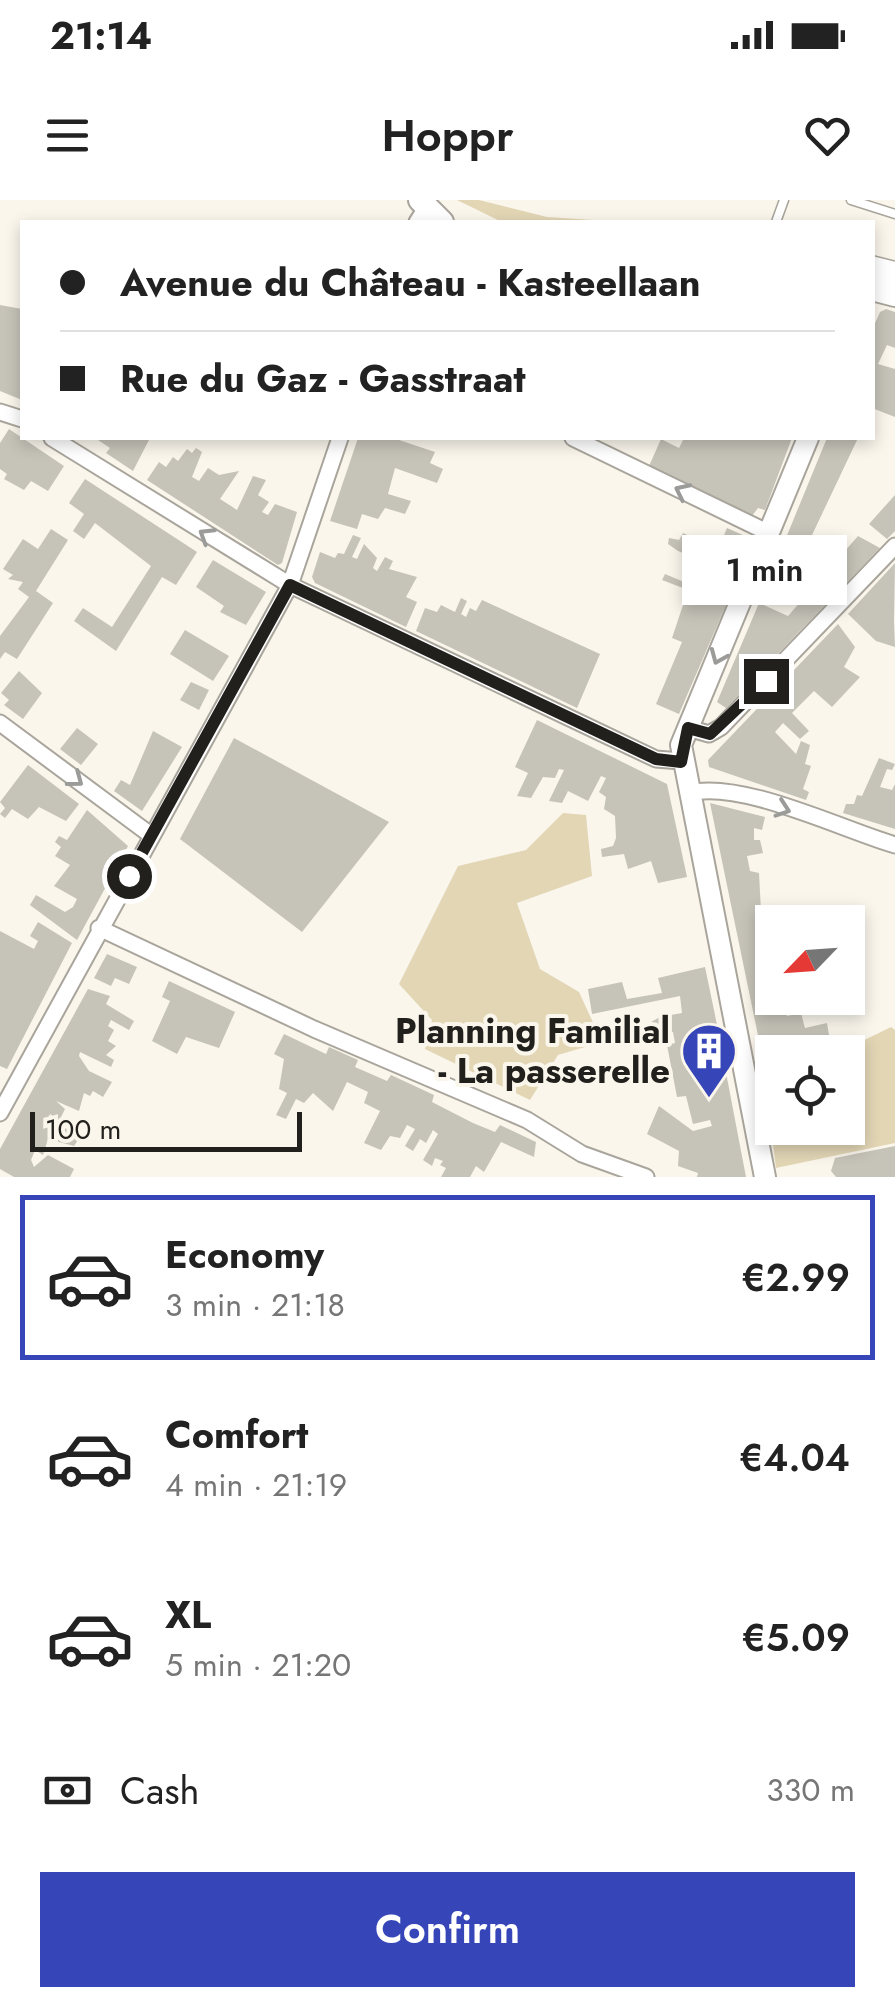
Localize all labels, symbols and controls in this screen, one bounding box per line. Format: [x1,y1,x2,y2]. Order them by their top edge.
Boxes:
text: 21:14 [50,8,152,63]
text: Hoppr [381,103,514,168]
icon: menu [40,108,95,163]
icon: heart [800,108,855,163]
text: Avenue du Château - Kasteellaan [120,255,701,310]
text: Rue du Gaz - Gasstraat [120,351,526,406]
one-way arrow [674,483,692,503]
one-way arrow [199,529,217,548]
callout: 1 min [684,536,848,606]
text: 1 min [726,547,803,593]
one-way arrow [709,647,729,665]
route end [744,659,789,704]
one-way arrow [65,769,83,786]
one-way arrow [774,797,791,817]
route start [107,854,152,899]
north arrow [755,905,865,1015]
map controls [755,905,865,1145]
place label: Planning Familial - La passerelle [395,1006,670,1096]
building icon: Planning Familial - La passerelle [679,1021,739,1100]
button: locate [755,1035,865,1145]
scale bar [30,1107,302,1151]
text: 100 m [45,1109,121,1150]
text: Economy [165,1227,324,1282]
icon: car [45,1233,135,1323]
text: €2.99 [742,1250,850,1305]
text: 3 min · 21:18 [165,1282,345,1328]
text: Comfort [165,1407,308,1462]
icon: car [45,1413,135,1503]
text: €4.04 [739,1430,850,1485]
text: 4 min · 21:19 [165,1462,347,1508]
text: XL [165,1587,211,1642]
icon: car [45,1593,135,1683]
text: €5.09 [742,1610,850,1665]
text: 5 min · 21:20 [165,1642,351,1688]
icon: cash [40,1763,95,1818]
text: Cash [120,1763,200,1818]
text: 330 m [766,1767,855,1813]
button: Confirm [40,1872,855,1987]

